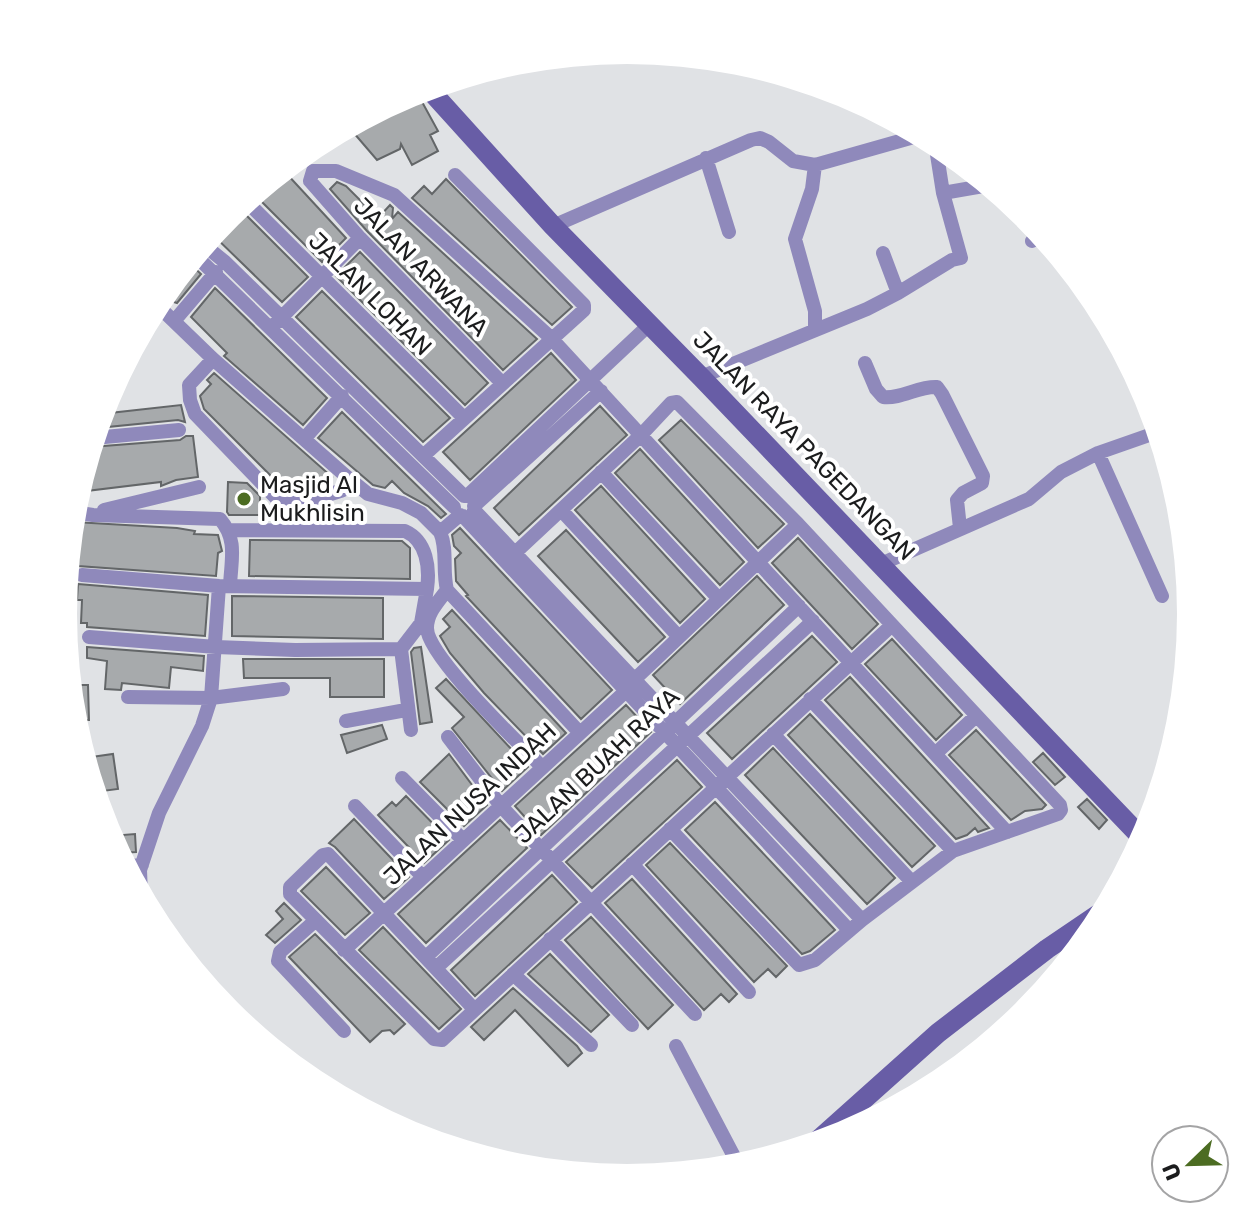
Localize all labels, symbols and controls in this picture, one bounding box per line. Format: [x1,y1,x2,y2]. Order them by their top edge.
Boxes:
street label: JALAN ARWANA [348,192,494,342]
street label: JALAN LOHAN [303,227,437,361]
street label: JALAN RAYA PAGEDANGAN [687,326,921,566]
place label: Masjid Al Mukhlisin [260,471,365,527]
marker: Masjid Al Mukhlisin [235,490,253,508]
street label: JALAN BUAH RAYA [509,683,685,849]
street label: JALAN NUSA INDAH [378,717,562,891]
north arrow [1150,1124,1230,1204]
text: U [1157,1159,1188,1184]

